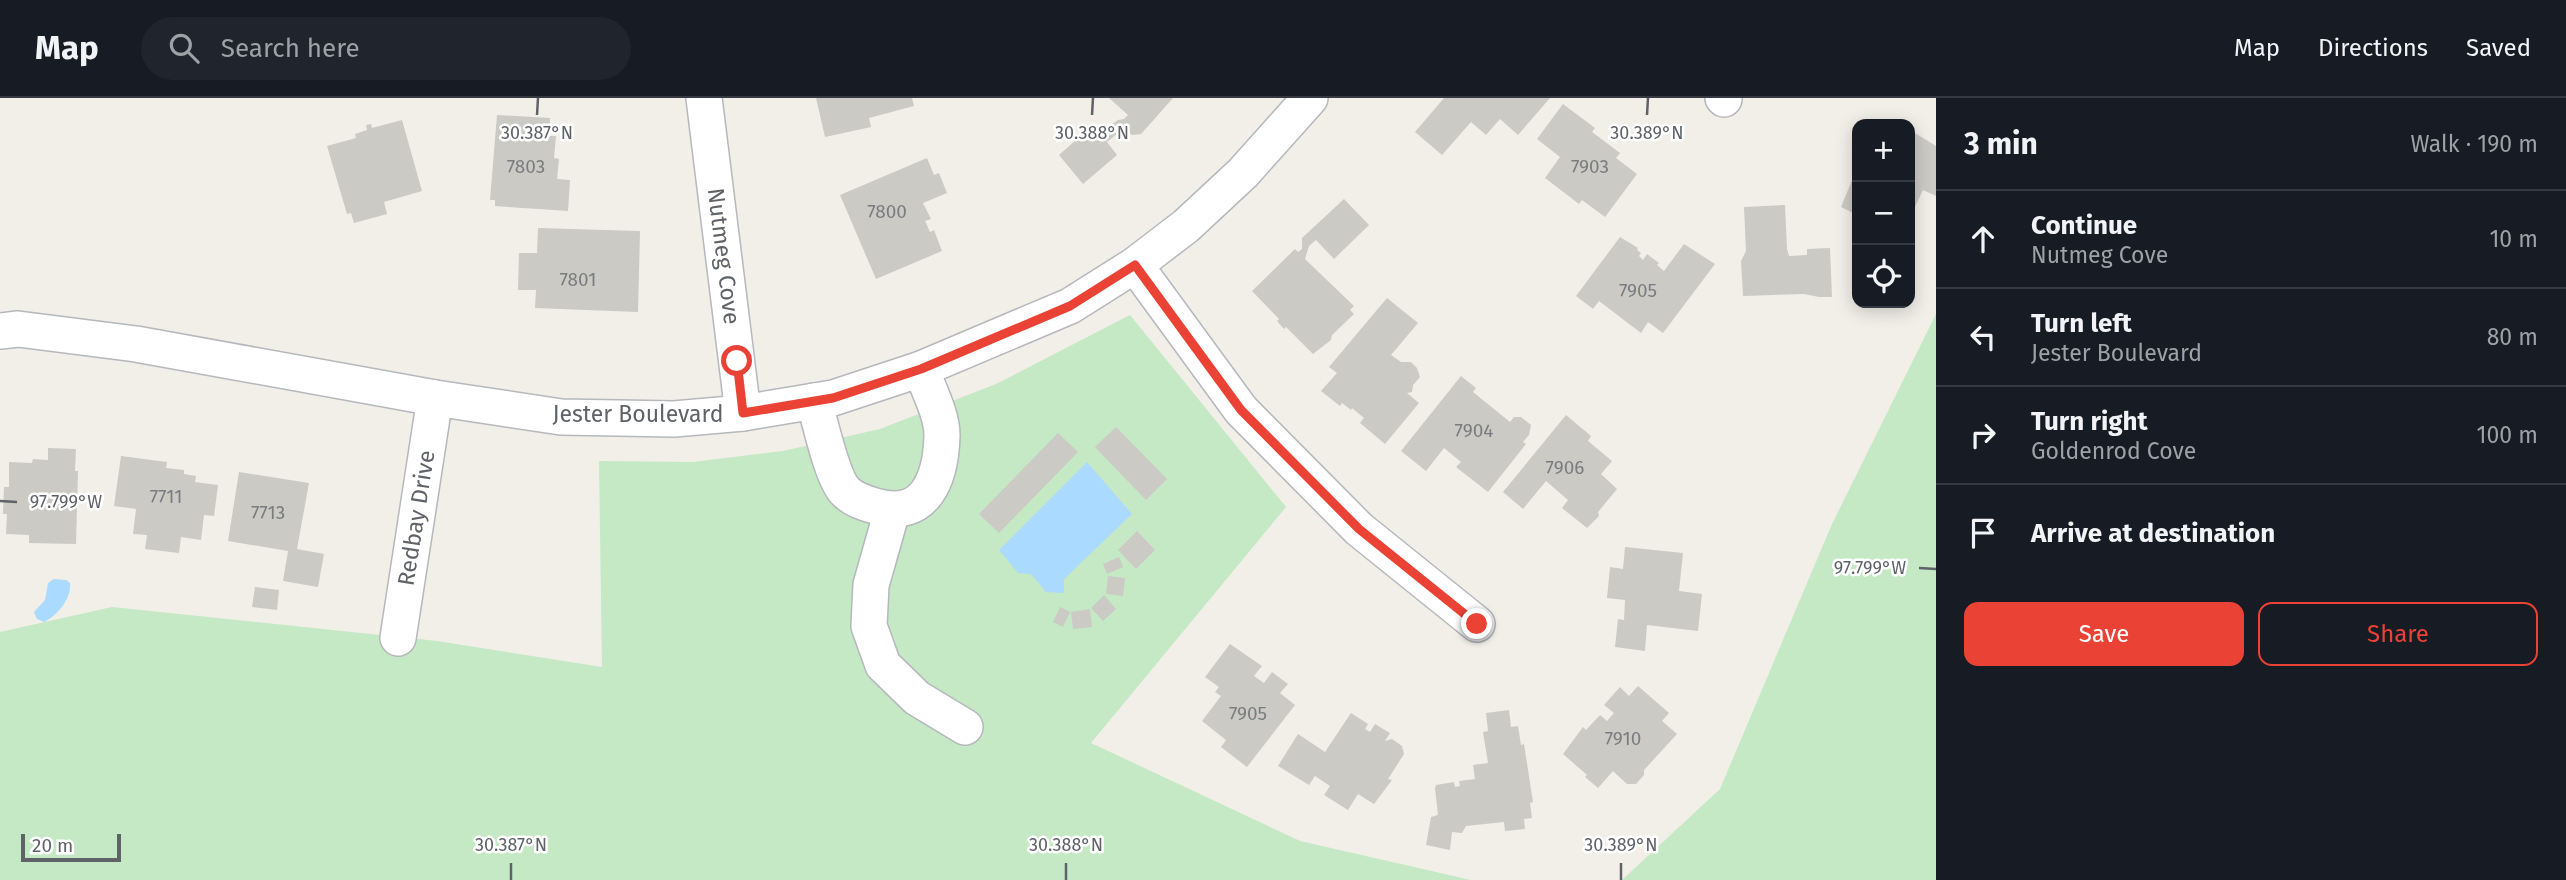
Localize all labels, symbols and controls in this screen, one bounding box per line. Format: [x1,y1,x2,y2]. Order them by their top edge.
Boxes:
search box [141,17,631,80]
text: Map [35,28,99,68]
icon: search [165,29,203,67]
text: Search here [221,33,360,64]
text: Map [2234,34,2280,62]
text: Directions [2318,34,2428,62]
text: Saved [2466,34,2531,62]
map controls [1852,119,1915,308]
button: + [1852,119,1915,182]
text: 30.387°N [501,122,573,144]
text: 30.388°N [1055,122,1129,144]
text: 30.389°N [1610,122,1684,144]
text: 3 min [1964,126,2038,162]
text: Walk · 190 m [2411,130,2538,158]
house number: 7803 [507,155,545,178]
house number: 7903 [1571,155,1609,178]
button: − [1852,182,1915,245]
street label: Nutmeg Cove [702,186,746,326]
house number: 7800 [867,200,907,223]
text: Continue [2031,210,2137,241]
icon: ahead [1964,220,2002,258]
text: 10 m [2489,225,2538,253]
text: Nutmeg Cove [2031,241,2168,269]
button: locate [1852,245,1915,308]
house number: 7801 [560,268,596,291]
house number: 7905 [1619,279,1657,302]
text: Turn left [2031,308,2132,339]
icon: left [1964,318,2002,356]
text: 80 m [2487,323,2538,351]
text: Jester Boulevard [2031,339,2202,367]
route start [721,345,752,376]
street label: Jester Boulevard [552,400,724,428]
text: Turn right [2031,406,2148,437]
icon: right [1964,416,2002,454]
house number: 7904 [1455,419,1493,442]
text: 100 m [2477,421,2538,449]
text: Goldenrod Cove [2031,437,2196,465]
street label: Redbay Drive [391,448,441,588]
house number: 7906 [1546,456,1584,479]
house number: 7711 [150,485,182,508]
text: 97.799°W [30,491,102,513]
house number: 7713 [251,501,285,524]
icon: arrive [1964,514,2002,552]
text: Arrive at destination [2031,518,2275,549]
text: 97.799°W [1834,557,1906,579]
button: Save [1964,602,2244,666]
button: Share [2258,602,2538,666]
route end [1461,608,1492,639]
house number: 7905 [1229,702,1267,725]
house number: 7910 [1605,727,1641,750]
scale bar [21,831,121,863]
text: 20 m [32,834,73,857]
text: 30.387°N [475,834,547,856]
text: 30.388°N [1029,834,1103,856]
text: 30.389°N [1584,834,1658,856]

